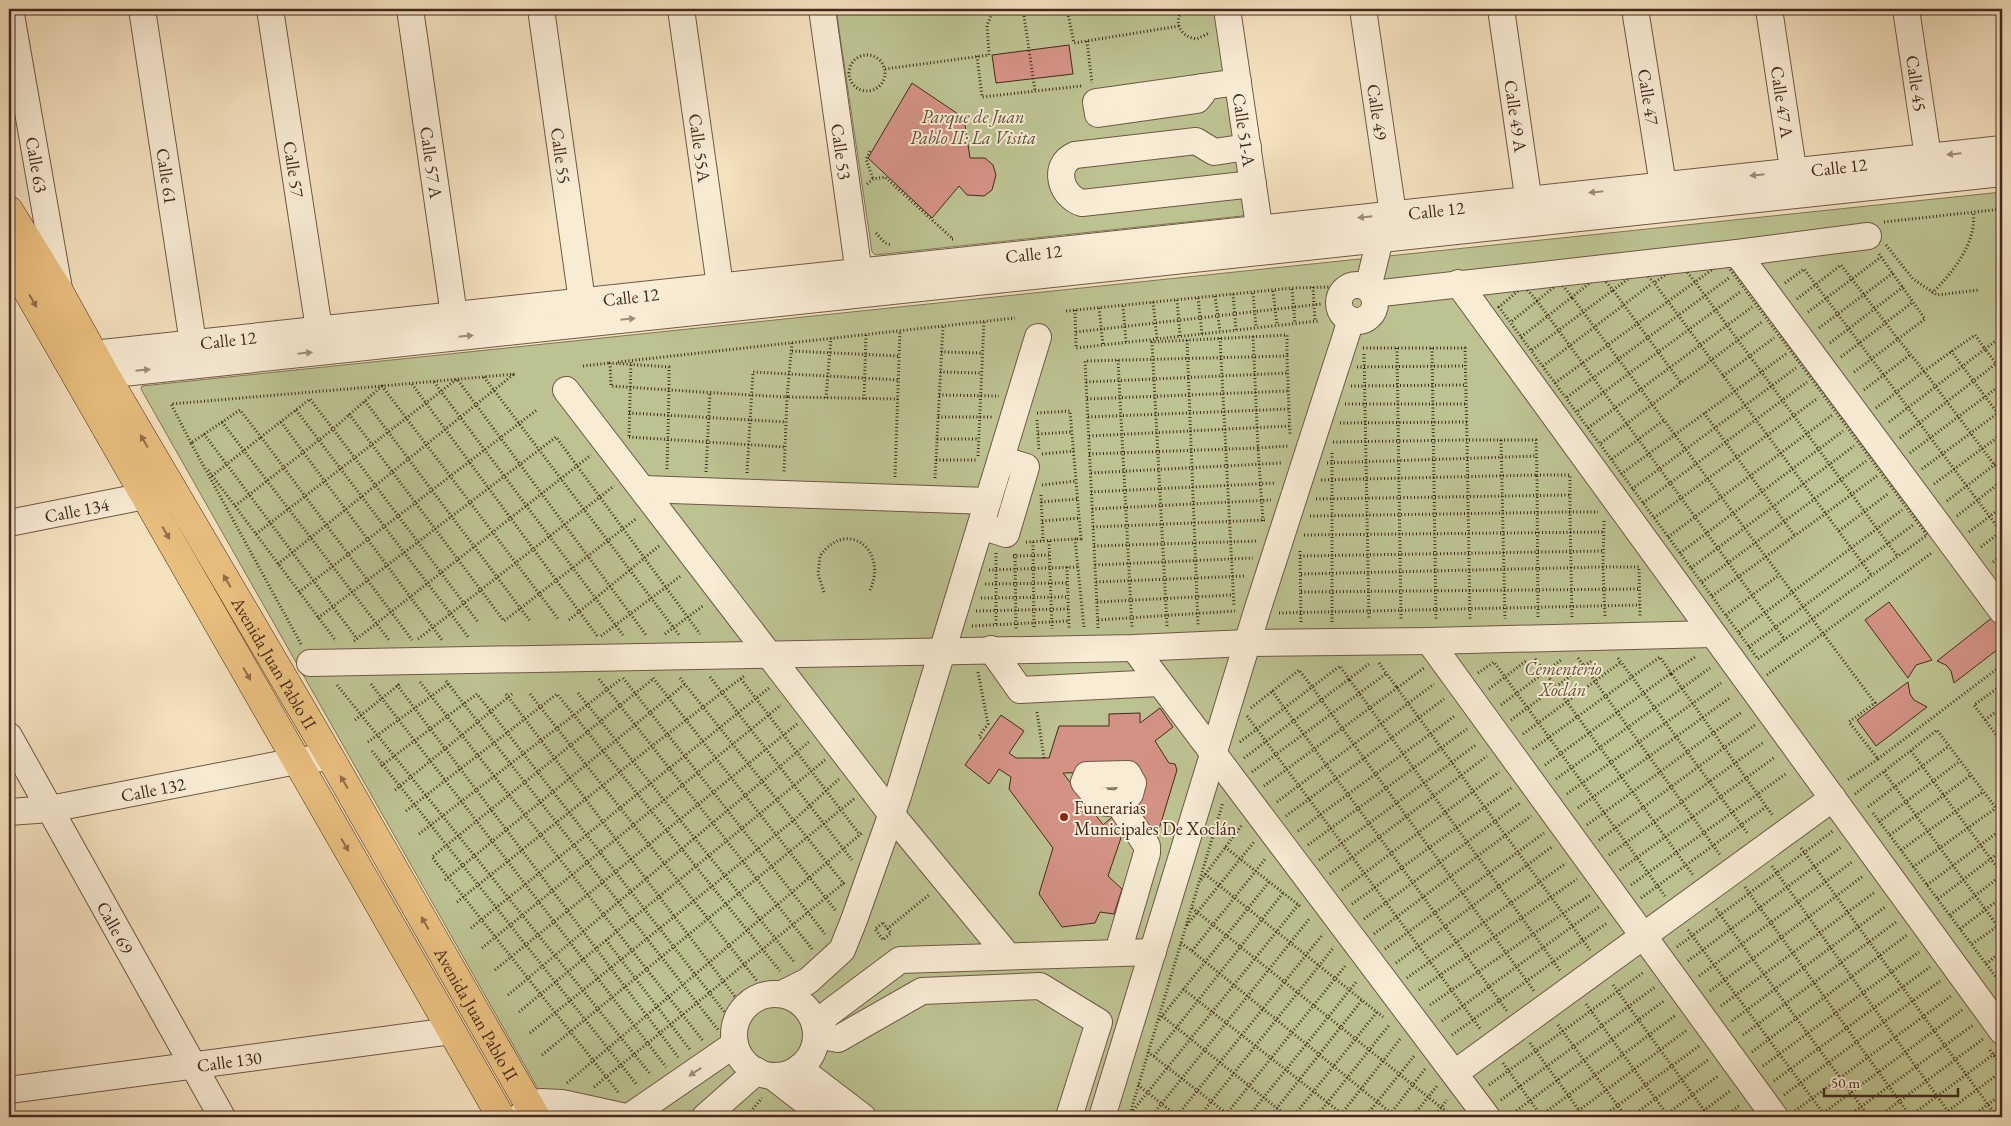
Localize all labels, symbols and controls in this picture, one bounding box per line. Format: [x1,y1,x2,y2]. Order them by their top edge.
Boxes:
street label: Calle 45 [1901,54,1933,113]
street label: Calle 47 A [1766,64,1800,140]
street label: Calle 47 [1633,67,1665,127]
street label: Calle 49 A [1500,78,1533,154]
street label: Calle 49 [1363,82,1394,142]
street label: Calle 51-A [1228,91,1262,168]
park label: Parque de Juan Pablo II: La Visita [910,105,1036,149]
street label: Calle 55A [684,112,717,184]
street label: Calle 53 [827,122,857,181]
street label: Calle 57 A [416,125,449,201]
street label: Calle 55 [546,126,577,185]
street label: Calle 63 [21,135,53,194]
street label: Calle 57 [279,139,310,199]
street label: Calle 61 [152,146,183,206]
one-way arrow [1945,150,1961,158]
street label: Calle 12 [1810,152,1869,181]
one-way arrow [1749,171,1765,179]
one-way arrow [1588,189,1604,197]
street label: Calle 12 [1407,195,1466,224]
one-way arrow [1356,213,1372,221]
street label: Calle 12 [1004,238,1063,267]
street label: Calle 12 [601,282,660,311]
one-way arrow [29,293,37,308]
one-way arrow [620,315,636,323]
street label: Calle 12 [199,325,258,354]
one-way arrow [459,332,475,340]
one-way arrow [297,349,313,357]
one-way arrow [135,366,151,374]
one-way arrow [140,435,149,448]
street label: Calle 134 [42,492,111,527]
one-way arrow [162,526,170,540]
one-way arrow [222,575,231,588]
street label: Avenida Juan Pablo II [226,592,322,733]
park label: Cementerio Xoclán [1524,657,1602,701]
one-way arrow [242,667,251,681]
street label: Calle 132 [119,771,188,806]
one-way arrow [340,775,349,788]
place label: Funerarias Municipales De Xoclán [1074,796,1237,840]
marker: Funerarias Municipales De Xoclán [1058,811,1070,823]
one-way arrow [341,838,349,853]
street label: Calle 69 [92,897,140,958]
one-way arrow [421,915,429,930]
street label: Avenida Juan Pablo II [429,942,524,1084]
street label: Calle 130 [195,1045,263,1076]
scale bar [1824,1066,1957,1098]
one-way arrow [688,1067,702,1077]
text: 50 m [1831,1073,1860,1092]

